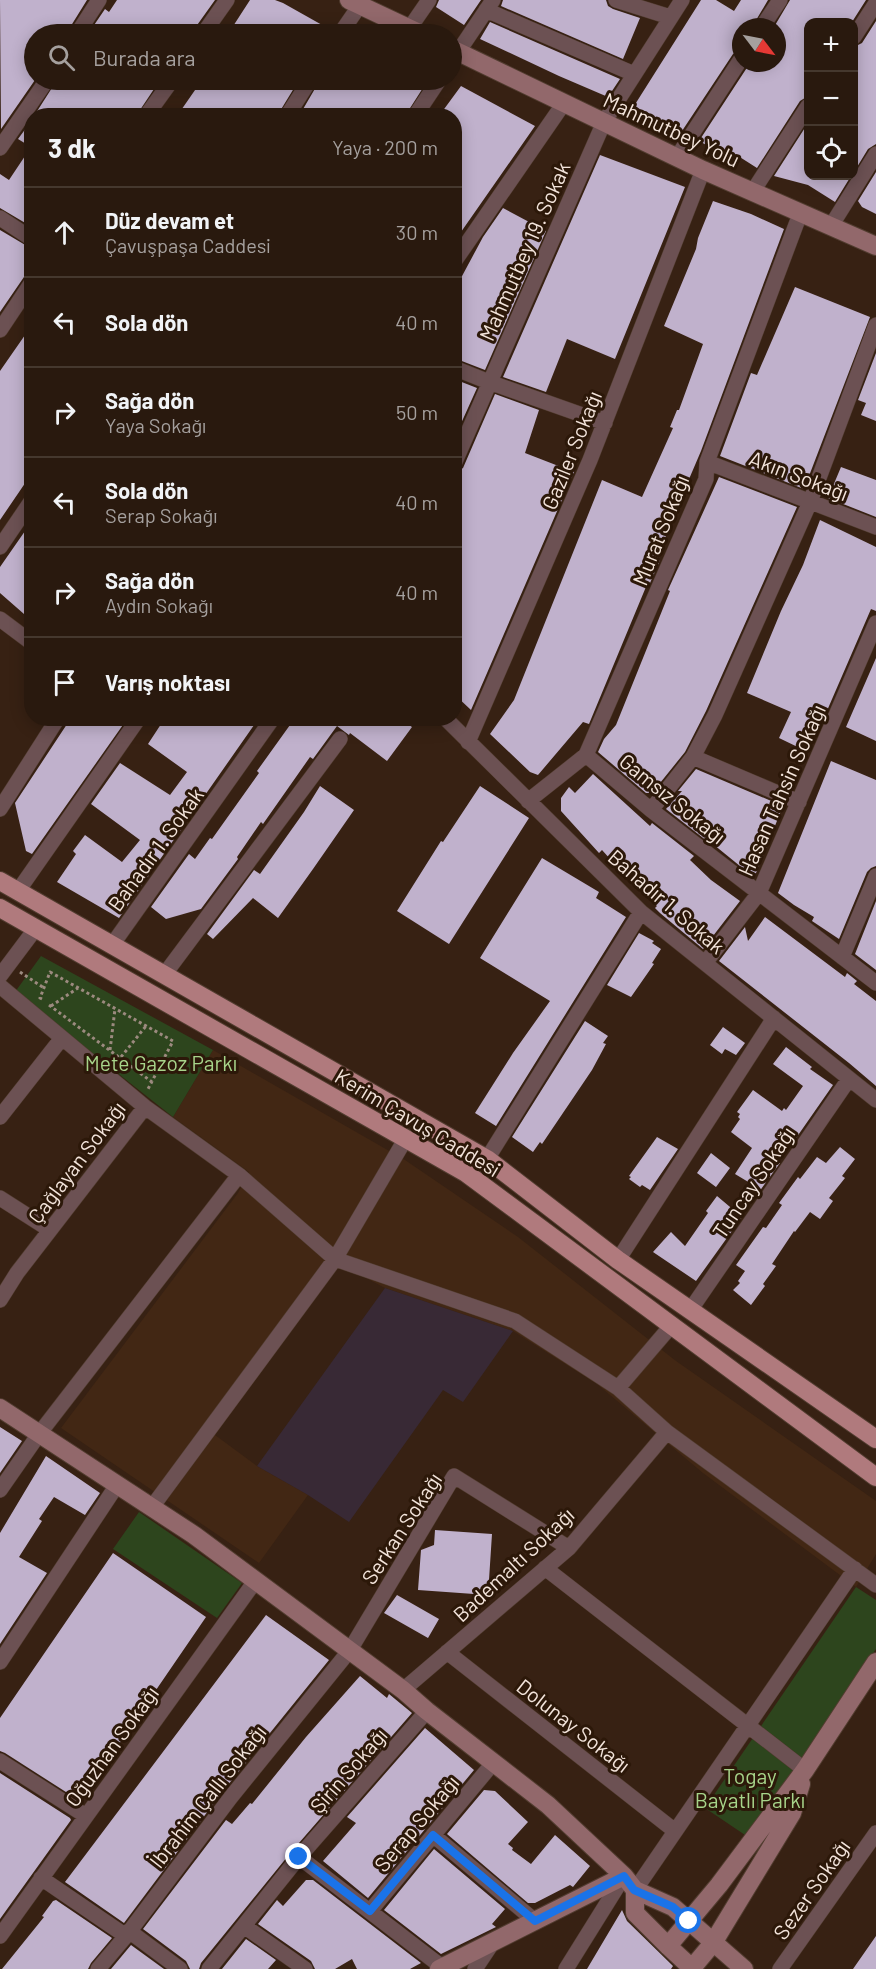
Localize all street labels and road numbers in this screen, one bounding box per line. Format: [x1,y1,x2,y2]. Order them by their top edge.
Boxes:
street label: Mahmutbey Yolu [600,86,744,172]
street label: Mahmutbey 19. Sokak [473,158,575,344]
street label: Gaziler Sokağı [536,387,606,513]
street label: Akın Sokağı [746,445,852,505]
street label: Murat Sokağı [627,471,693,589]
street label: Hasan Tahsin Sokağı [732,700,830,880]
street label: Gamsız Sokağı [615,748,731,848]
street label: Bahadır 1. Sokak [102,782,208,916]
street label: Bahadır 1. Sokak [604,844,730,958]
street label: Kerim Çavuş Caddesi [331,1063,505,1181]
street label: Çağlayan Sokağı [22,1096,130,1228]
street label: Tuncay Sokağı [706,1121,800,1243]
street label: Serkan Sokağı [356,1467,446,1589]
street label: Bademaltı Sokağı [447,1502,579,1626]
street label: Dolunay Sokağı [512,1673,636,1777]
street label: Oğuzhan Sokağı [59,1681,163,1811]
street label: İbrahim Çallı Sokağı [143,1719,271,1873]
street label: Şirin Sokağı [304,1722,392,1818]
street label: Serap Sokağı [368,1770,464,1876]
street label: Sezer Sokağı [767,1834,855,1944]

